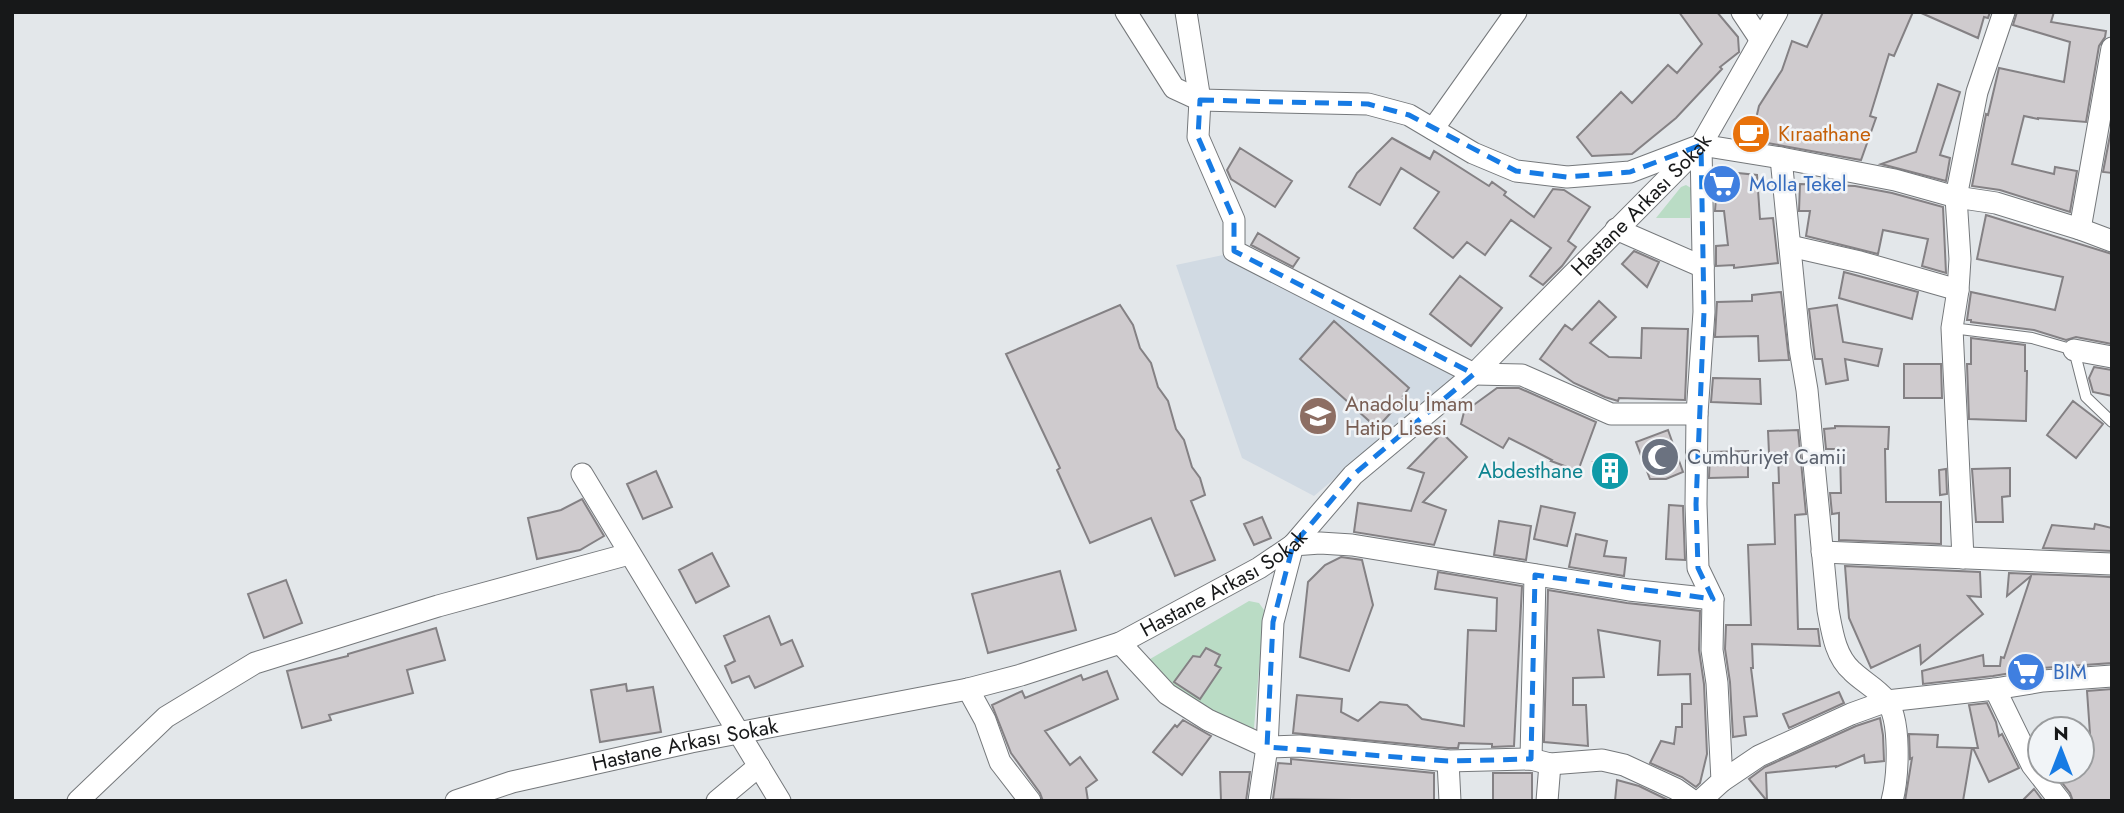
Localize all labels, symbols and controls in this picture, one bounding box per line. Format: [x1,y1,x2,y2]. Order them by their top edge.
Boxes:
cafe icon: Kıraathane [1730,113,1772,155]
place label: Kıraathane [1778,119,1871,149]
street label: Hastane Arkası Sokak [1564,128,1719,283]
supermarket icon: Molla Tekel [1701,163,1743,205]
place label: Molla Tekel [1749,169,1847,199]
place label: Anadolu İmam Hatip Lisesi [1345,389,1474,443]
school or university icon: Anadolu İmam Hatip Lisesi [1297,395,1339,437]
mosque icon: Cumhuriyet Camii [1639,436,1681,478]
place label: Cumhuriyet Camii [1687,442,1846,472]
building icon: Abdesthane [1589,450,1631,492]
place label: Abdesthane [1478,456,1583,486]
street label: Hastane Arkası Sokak [1135,523,1315,644]
supermarket icon: BIM [2005,651,2047,693]
place label: BIM [2053,657,2087,687]
street label: Hastane Arkası Sokak [589,711,781,779]
north arrow [2026,715,2096,785]
text: N [2053,720,2069,747]

